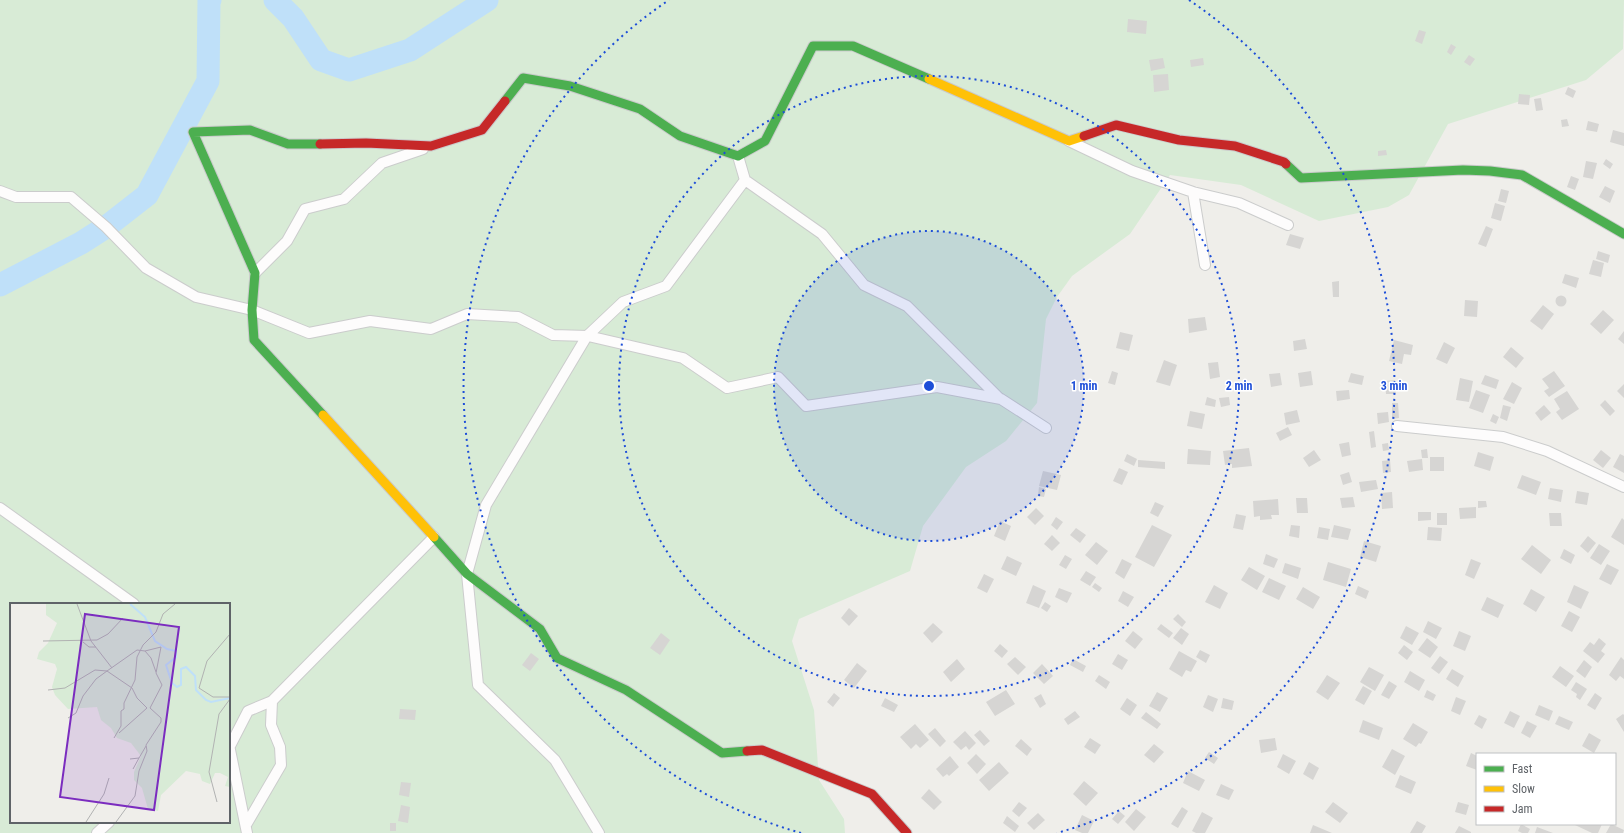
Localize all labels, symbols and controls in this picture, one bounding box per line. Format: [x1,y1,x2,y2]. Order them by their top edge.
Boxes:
centre of rings [922,379,936,393]
text: 1 min [1071,379,1097,393]
text: 2 min [1226,379,1252,393]
text: 3 min [1381,379,1407,393]
inset map [10,603,230,823]
legend [1476,753,1616,825]
text: Fast [1512,762,1533,776]
text: Slow [1512,782,1535,796]
text: Jam [1512,802,1533,816]

